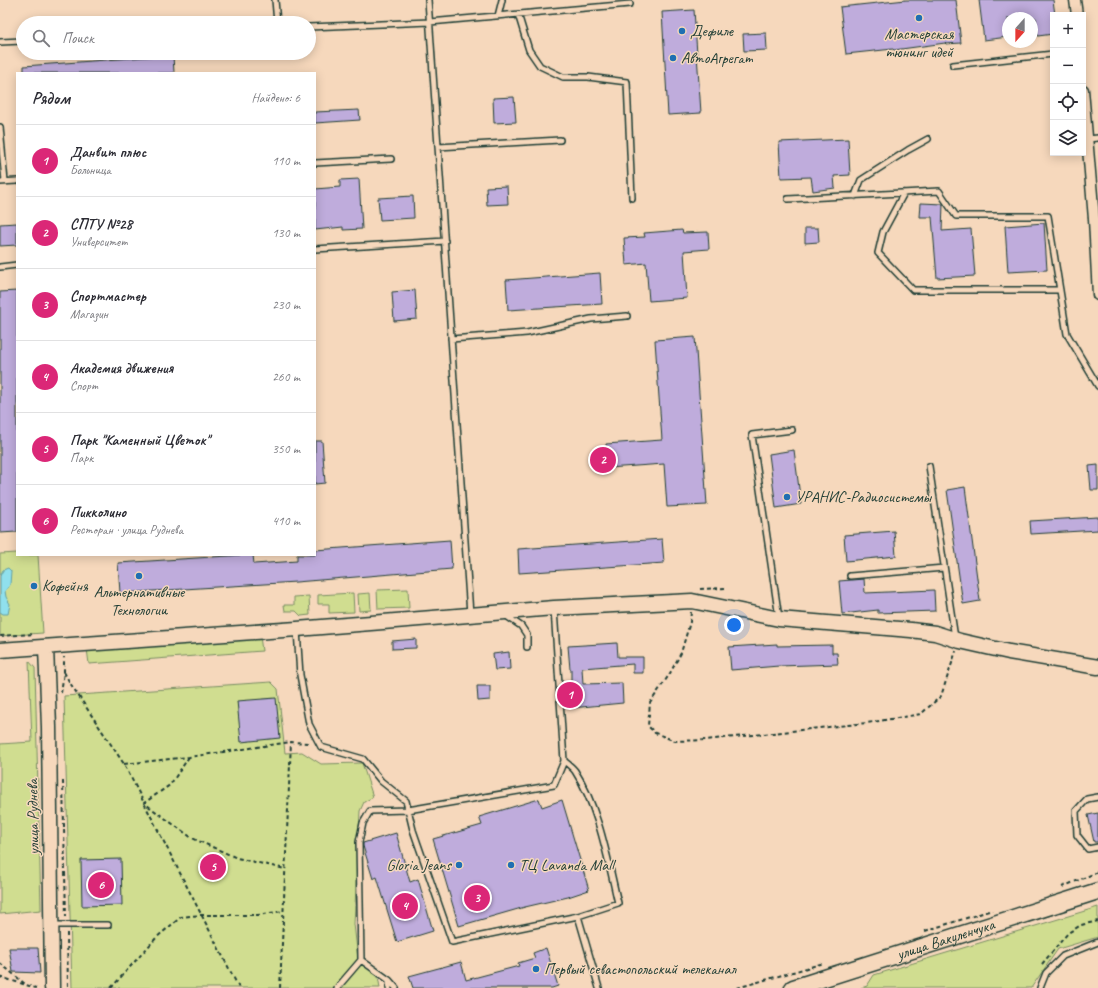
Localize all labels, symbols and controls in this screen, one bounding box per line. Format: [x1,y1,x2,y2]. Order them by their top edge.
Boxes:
north arrow [1002,12,1038,48]
map controls [1050,12,1086,156]
button: + [1050,12,1086,48]
marker: Мастерская тюнинг идей [914,13,924,23]
search box [16,16,316,60]
place label: Дефиле [690,21,735,41]
place label: Мастерская тюнинг идей [884,24,955,62]
marker: Дефиле [677,26,687,36]
icon: search [30,27,52,49]
text: Поиск [62,29,94,48]
place label: АвтоАгрегат [681,48,754,68]
button: − [1050,48,1086,84]
marker: АвтоАгрегат [668,53,678,63]
button: locate [1050,84,1086,120]
text: Рядом [32,88,70,109]
text: Найдено: 6 [252,90,300,106]
button: layers [1050,120,1086,156]
text: Данвит плюс [70,143,146,162]
text: 1 [42,153,48,169]
text: 110 m [272,153,300,169]
text: Больница [70,162,111,178]
text: СПТУ №28 [70,215,132,234]
text: 2 [42,225,48,241]
text: 130 m [272,225,300,241]
text: Университет [70,234,128,250]
text: Спортмастер [70,287,146,306]
text: 3 [42,297,48,313]
text: 230 m [272,297,300,313]
text: Магазин [70,306,108,322]
text: Академия движения [70,359,173,378]
text: 4 [42,369,48,385]
text: 260 m [272,369,300,385]
text: Спорт [70,378,98,394]
text: Парк "Каменный Цветок" [70,431,209,450]
text: 5 [42,441,48,457]
text: 350 m [272,441,300,457]
pin: 2 [590,445,616,475]
text: Парк [70,450,93,466]
place label: УРАНИС-Радиосистемы [795,487,933,507]
marker: УРАНИС-Радиосистемы [782,492,792,502]
text: Пикколино [70,503,126,522]
text: 6 [42,513,48,529]
text: 410 m [272,513,300,529]
text: Ресторан · улица Руднева [70,522,183,538]
marker: Альтернативные Технологии [134,571,144,581]
place label: Кофейня [42,576,89,596]
marker: Кофейня [29,581,39,591]
place label: Альтернативные Технологии [94,582,186,620]
your location [724,615,744,635]
pin: 1 [557,680,583,710]
street label: улица Руднева [22,777,44,856]
pin: 5 [200,852,226,882]
place label: Gloria Jeans [387,855,453,875]
place label: ТЦ Lavanda Mall [519,855,617,875]
marker: Gloria Jeans [454,860,464,870]
marker: ТЦ Lavanda Mall [506,860,516,870]
pin: 6 [88,870,114,900]
pin: 3 [464,883,490,913]
pin: 4 [392,891,418,921]
street label: улица Вакуленчука [893,914,998,965]
place label: Первый севастопольский телеканал [544,959,737,979]
marker: Первый севастопольский телеканал [531,964,541,974]

